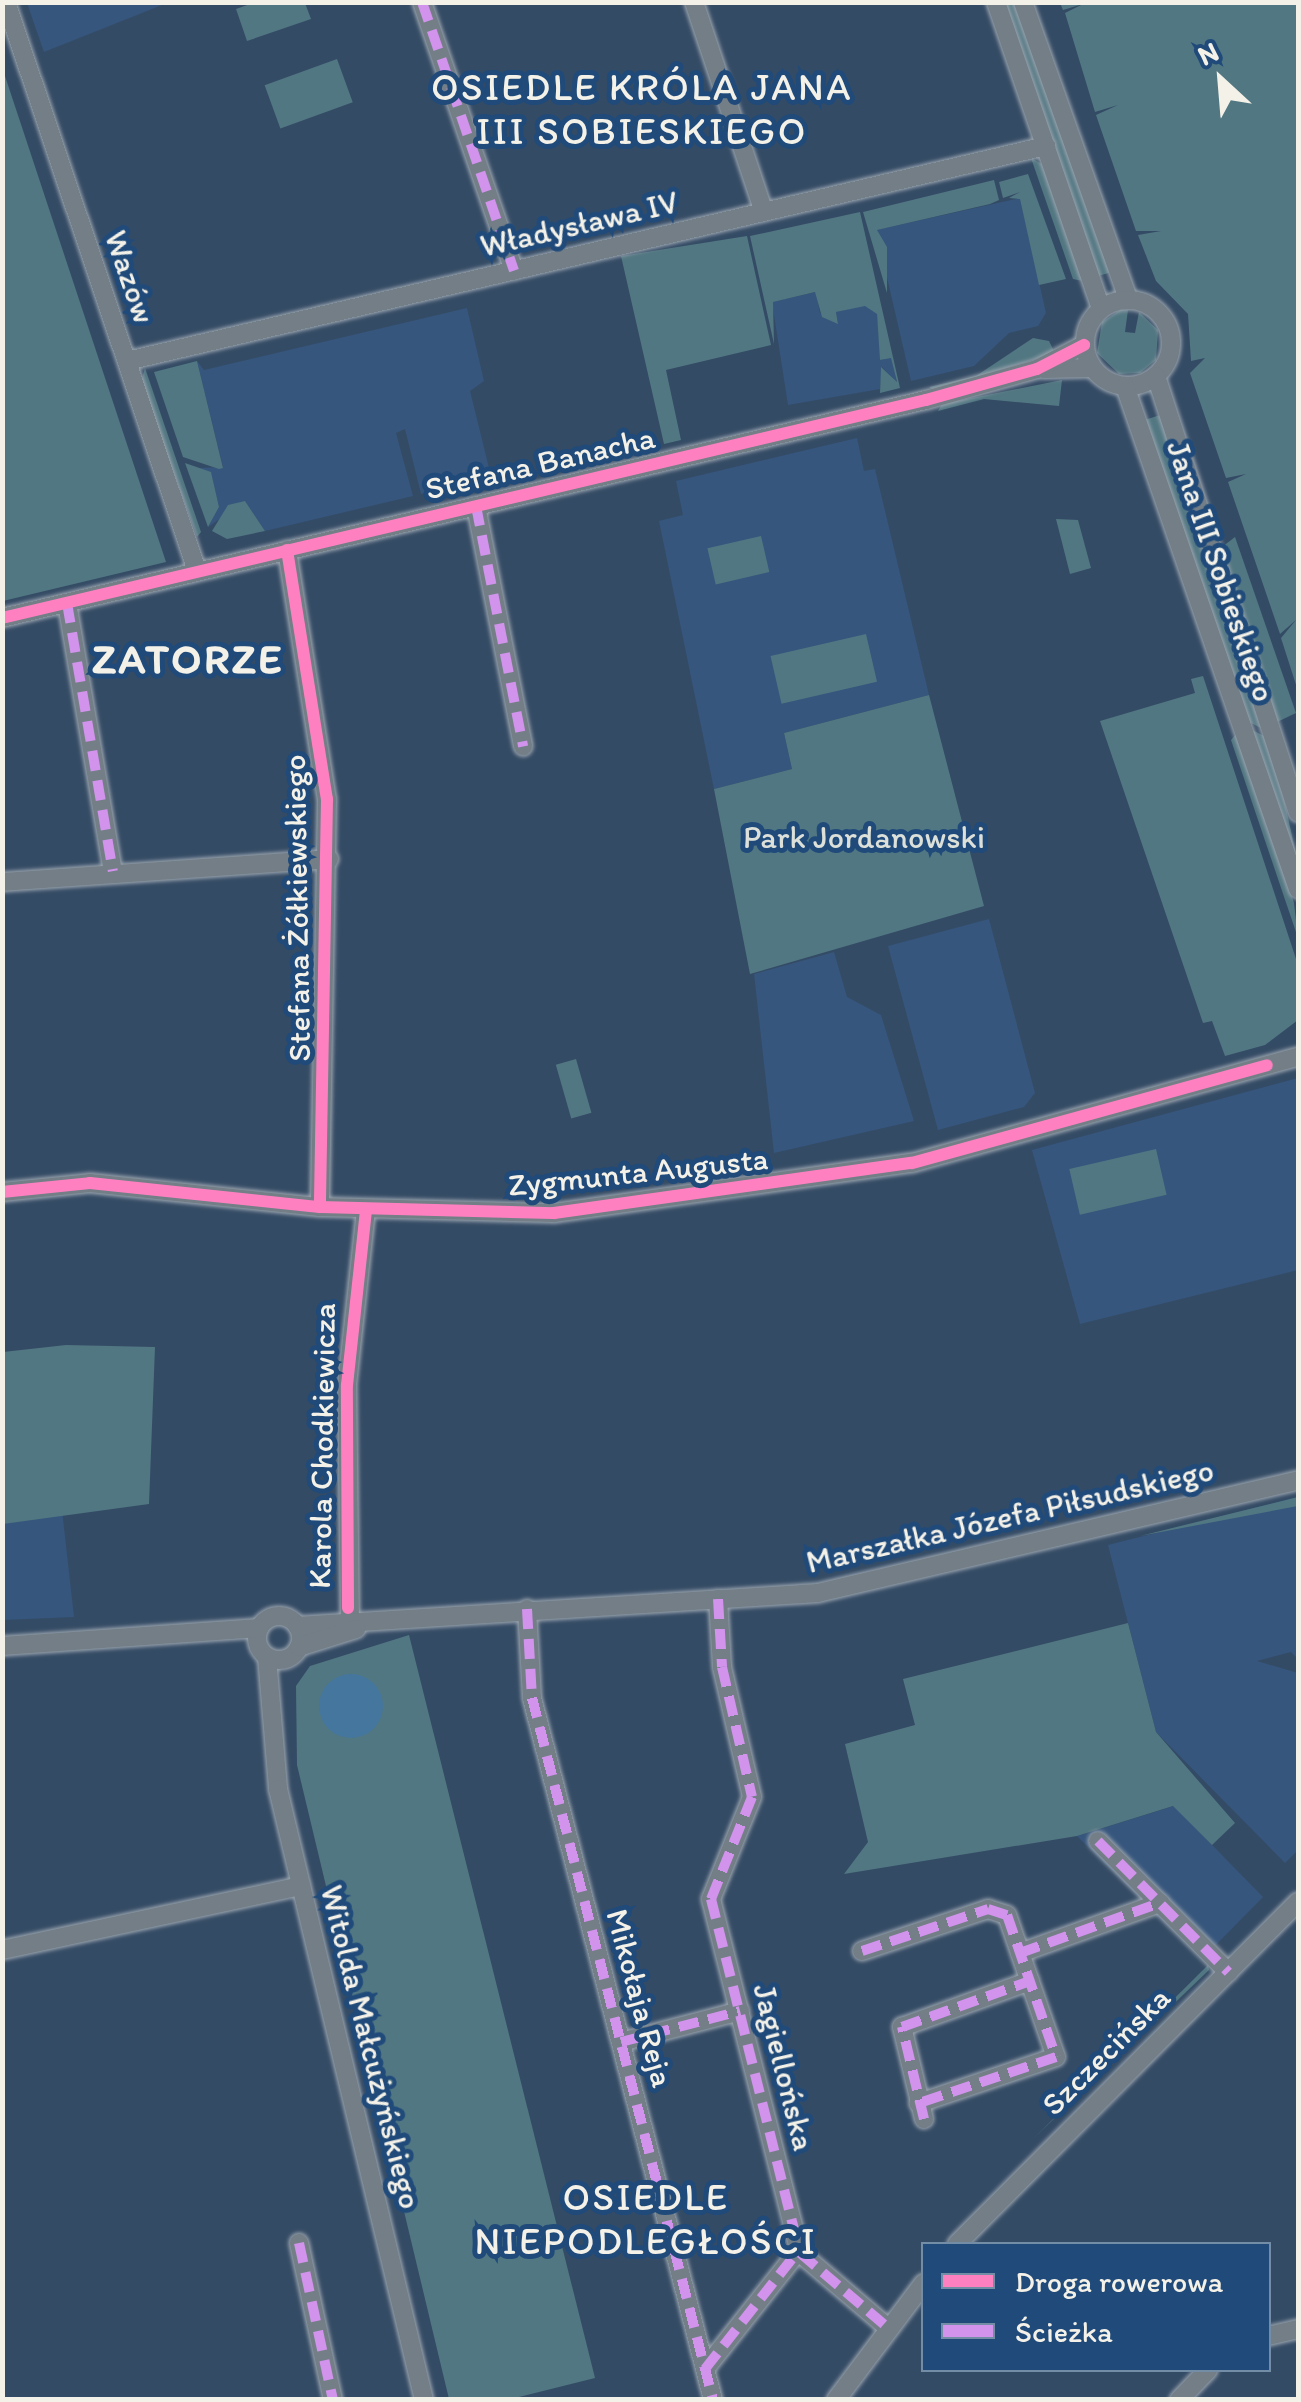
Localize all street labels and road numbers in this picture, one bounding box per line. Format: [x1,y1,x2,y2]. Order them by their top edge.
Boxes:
street label: Władysława IV [476,183,682,265]
street label: Wazów [96,225,164,329]
street label: Stefana Banacha [421,418,659,508]
street label: Jana III Sobieskiego [1158,435,1284,707]
street label: Stefana Żółkiewskiego [275,754,319,1062]
street label: Zygmunta Augusta [506,1139,770,1205]
street label: Karola Chodkiewicza [300,1303,344,1589]
street label: Marszałka Józefa Piłsudskiego [803,1450,1217,1582]
street label: Witolda Małcużyńskiego [312,1881,430,2213]
street label: Mikołaja Reja [598,1905,682,2091]
street label: Szczecińska [1034,1979,1178,2123]
street label: Jagiellońska [745,1980,823,2154]

